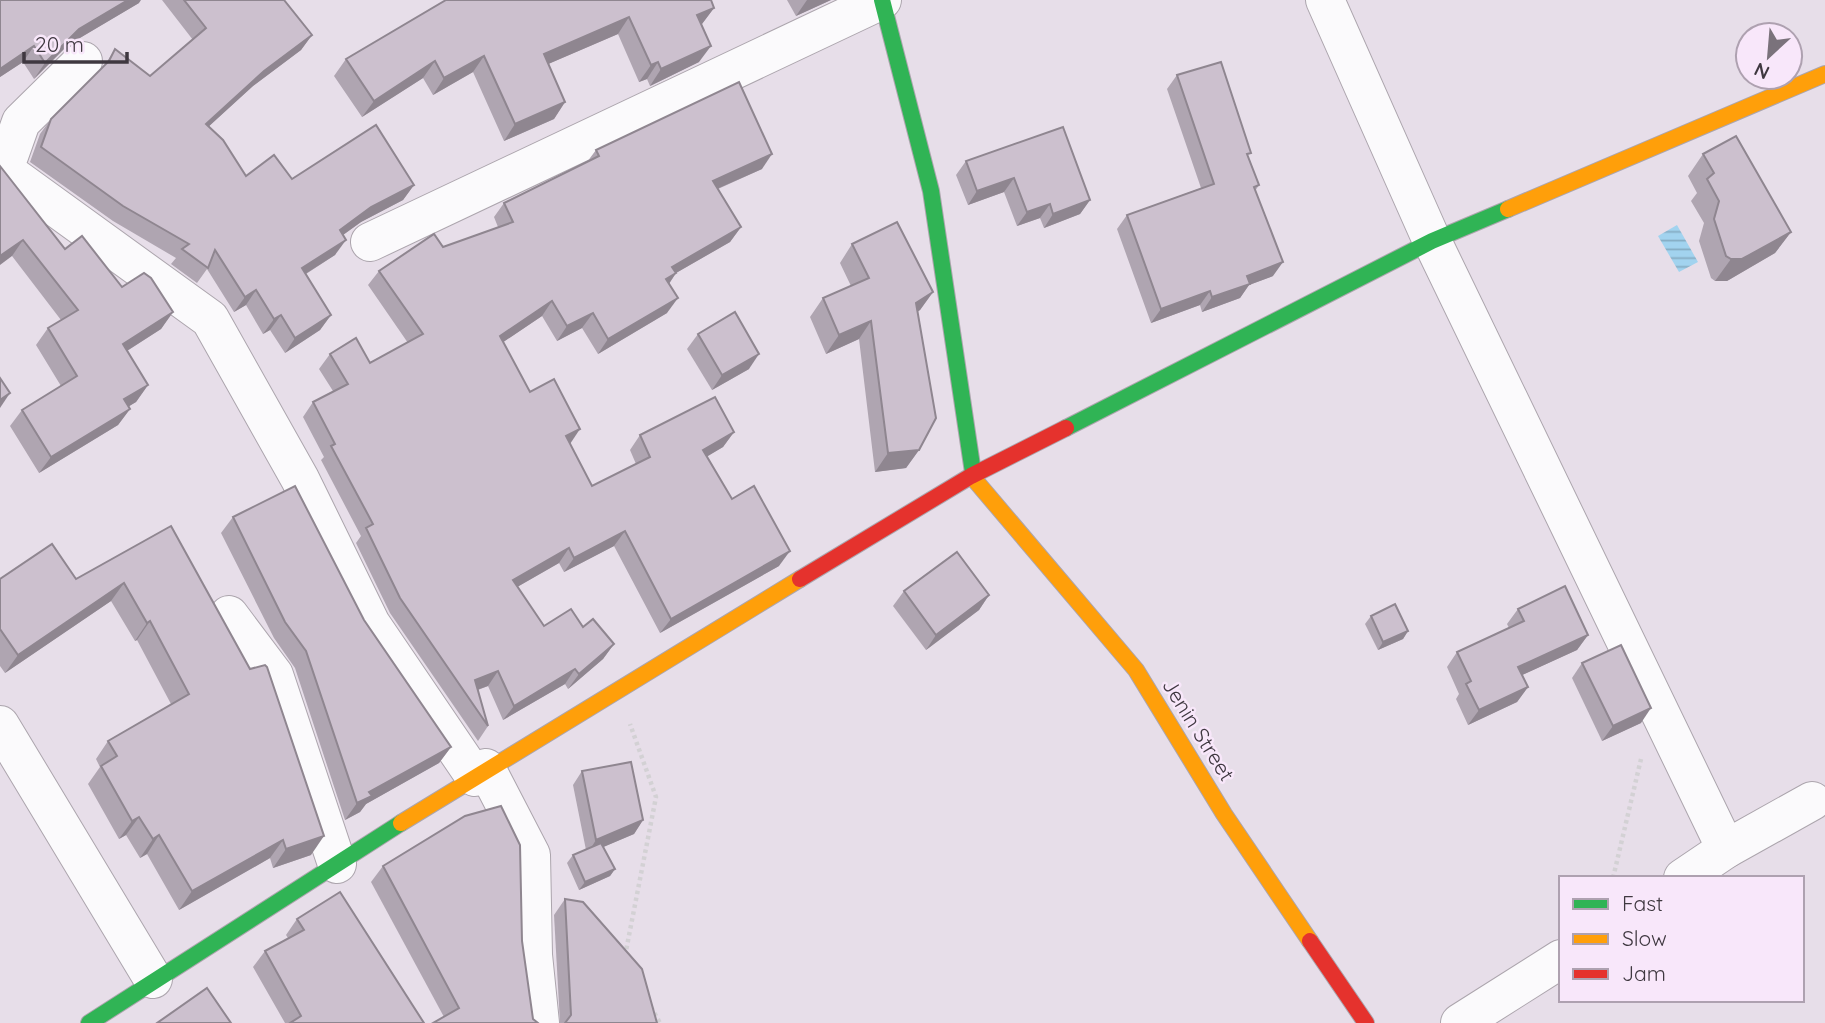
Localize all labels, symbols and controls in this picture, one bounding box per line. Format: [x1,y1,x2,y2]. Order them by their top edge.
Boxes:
scale bar [24,21,128,65]
north arrow [1734,21,1804,91]
text: 20 m [35,31,84,57]
text: N [1750,57,1773,85]
street label: Jenin Street [1157,673,1241,785]
legend [1559,876,1804,1002]
text: Fast [1622,890,1663,916]
text: Slow [1622,925,1667,951]
text: Jam [1622,960,1666,986]

